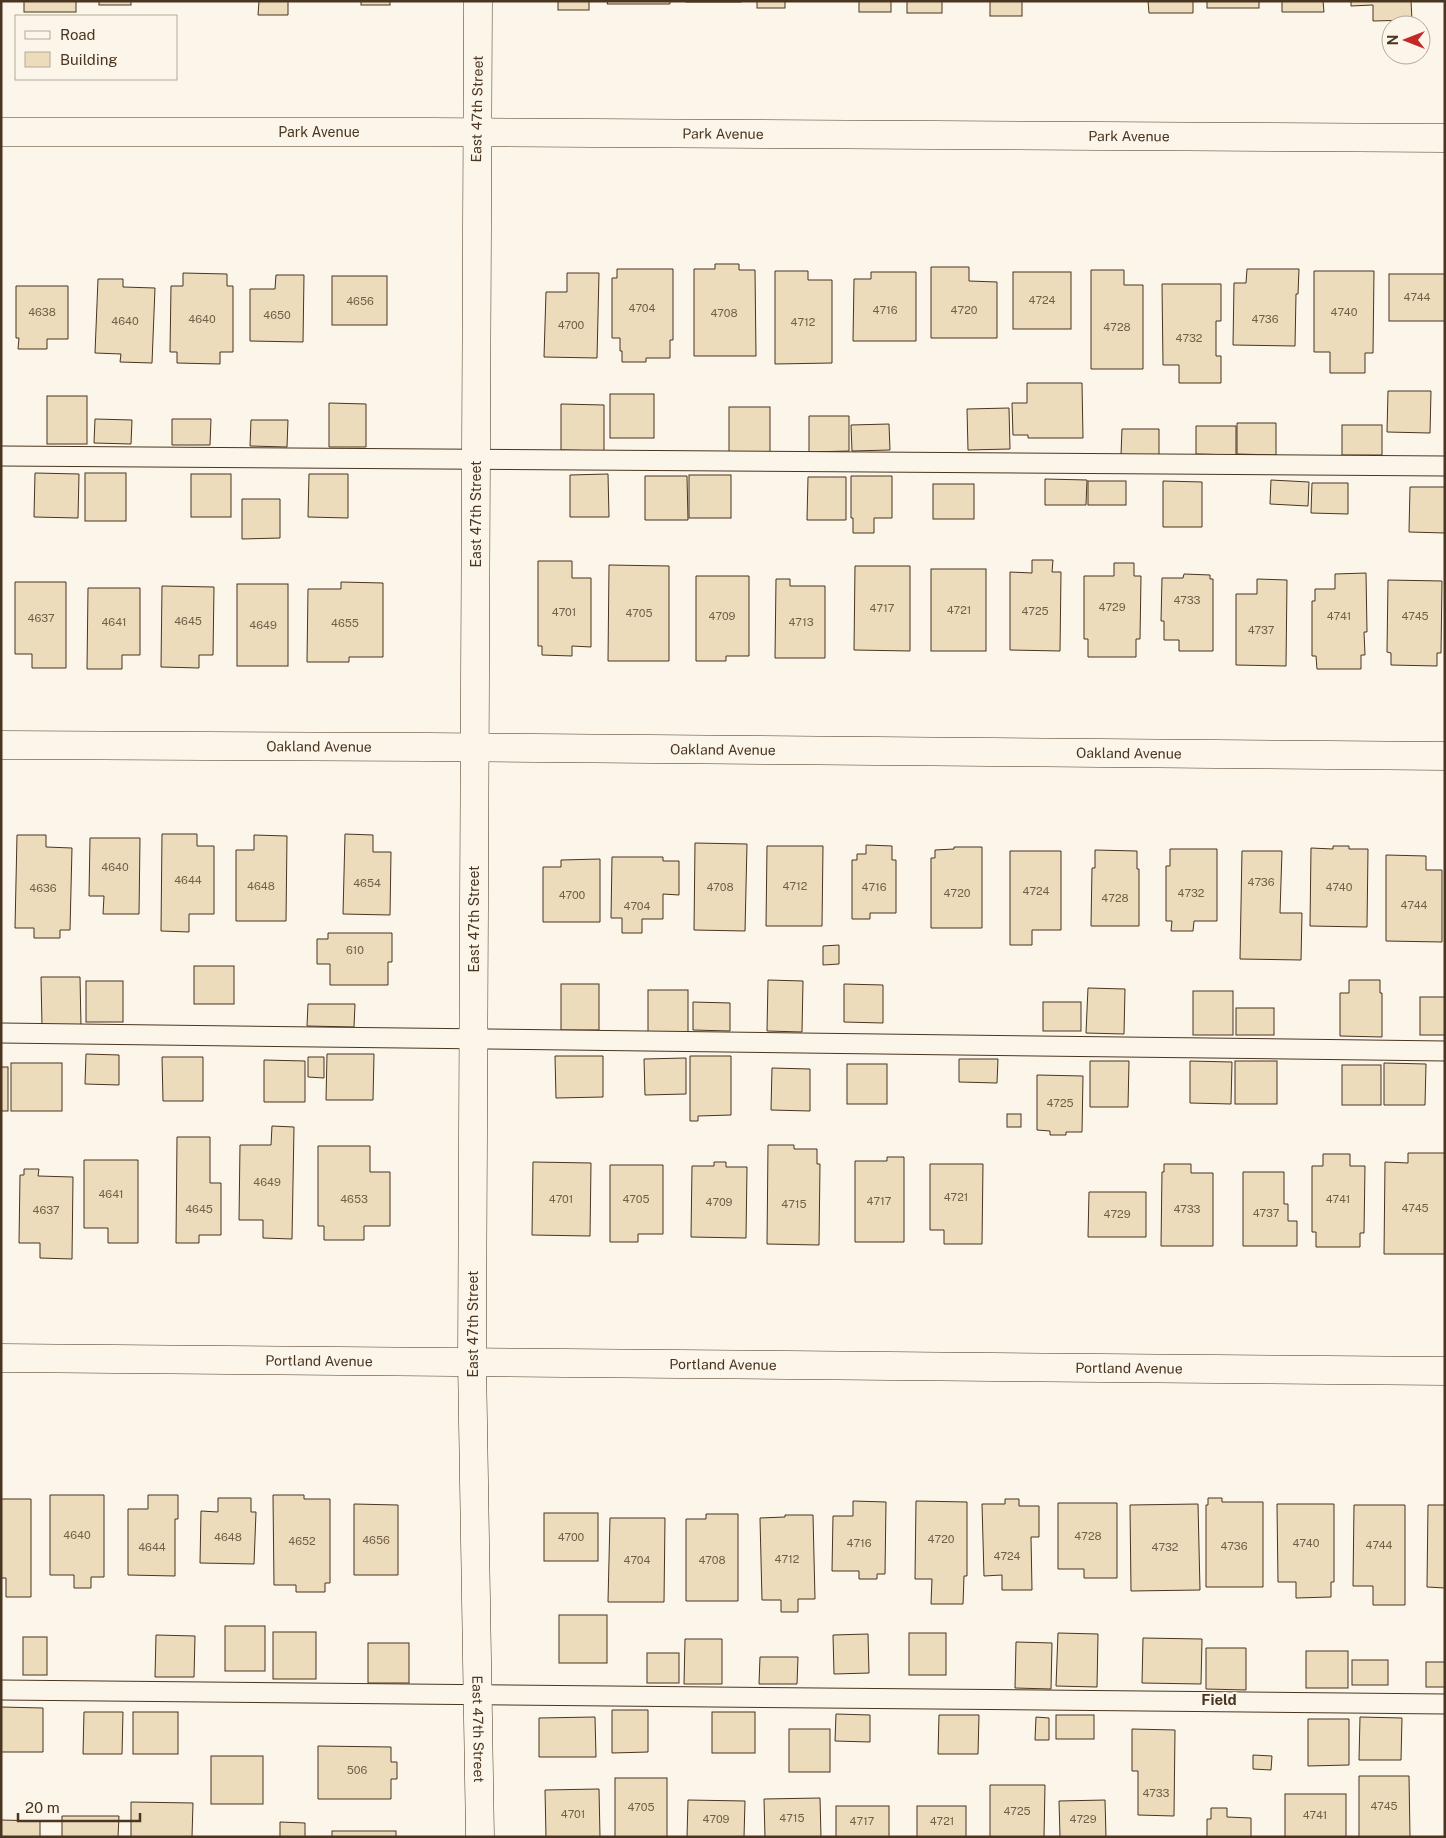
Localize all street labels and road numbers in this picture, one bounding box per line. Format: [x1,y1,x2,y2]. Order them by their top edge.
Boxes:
street label: East 47th Street [468,55,486,163]
street label: Park Avenue [278,124,360,140]
street label: Park Avenue [682,125,764,142]
street label: Park Avenue [1088,128,1170,144]
street label: East 47th Street [468,460,484,568]
street label: Oakland Avenue [266,738,372,755]
street label: Oakland Avenue [670,741,776,758]
street label: Oakland Avenue [1076,745,1182,762]
street label: East 47th Street [466,865,482,973]
street label: East 47th Street [465,1270,481,1378]
street label: Portland Avenue [265,1352,373,1369]
street label: Portland Avenue [669,1356,777,1373]
street label: Portland Avenue [1075,1360,1183,1377]
street label: East 47th Street [469,1675,487,1783]

